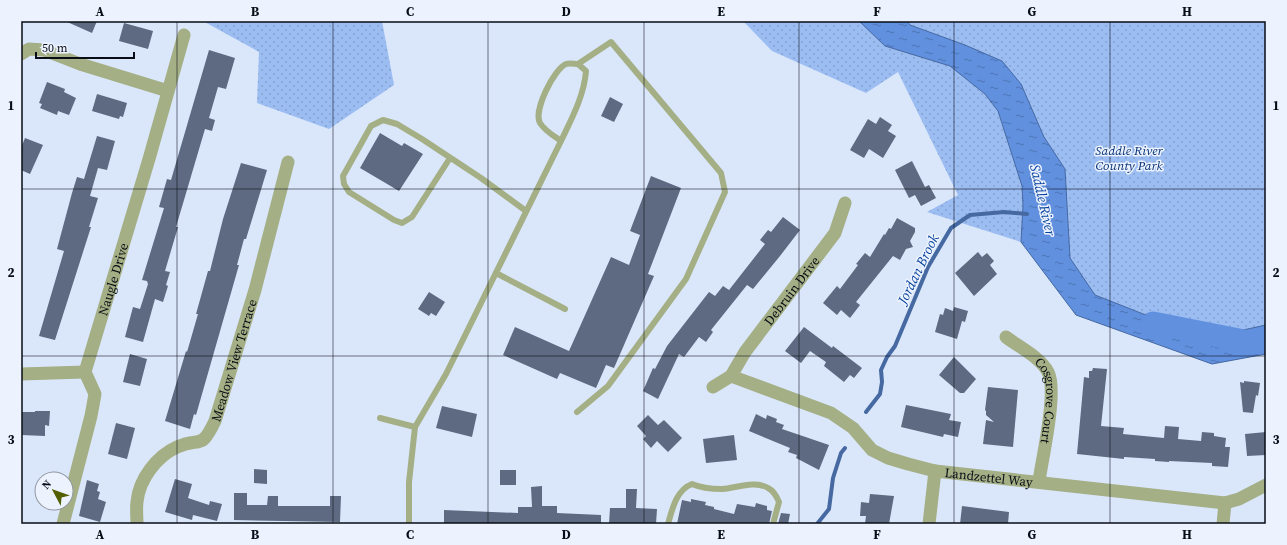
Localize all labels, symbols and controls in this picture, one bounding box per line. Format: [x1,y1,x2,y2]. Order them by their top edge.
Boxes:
text: A [96,3,105,20]
text: B [251,3,260,20]
text: C [406,3,414,20]
text: D [561,3,571,20]
text: E [717,3,725,20]
text: F [873,3,881,20]
text: G [1028,3,1037,20]
text: H [1182,3,1192,20]
scale bar [36,34,134,60]
text: 50 m [42,40,68,56]
text: 1 [7,97,15,114]
text: 1 [1272,97,1280,114]
park label: Saddle River County Park [1095,142,1164,174]
water label: Saddle River [1025,162,1061,238]
water label: Jordan Brook [892,230,944,309]
street label: Naugle Drive [94,241,132,318]
street label: Debruin Drive [760,252,824,329]
text: 2 [7,264,15,281]
text: 2 [1272,264,1280,281]
street label: Meadow View Terrace [207,297,261,424]
street label: Cosgrove Court [1031,354,1059,446]
text: 3 [7,431,15,448]
text: 3 [1272,431,1280,448]
street label: Landzettel Way [944,464,1034,491]
north arrow [34,471,74,511]
text: N [39,477,55,493]
text: A [96,526,105,543]
text: B [251,526,260,543]
text: C [406,526,414,543]
text: D [561,526,571,543]
text: E [717,526,725,543]
text: F [873,526,881,543]
text: G [1028,526,1037,543]
text: H [1182,526,1192,543]

